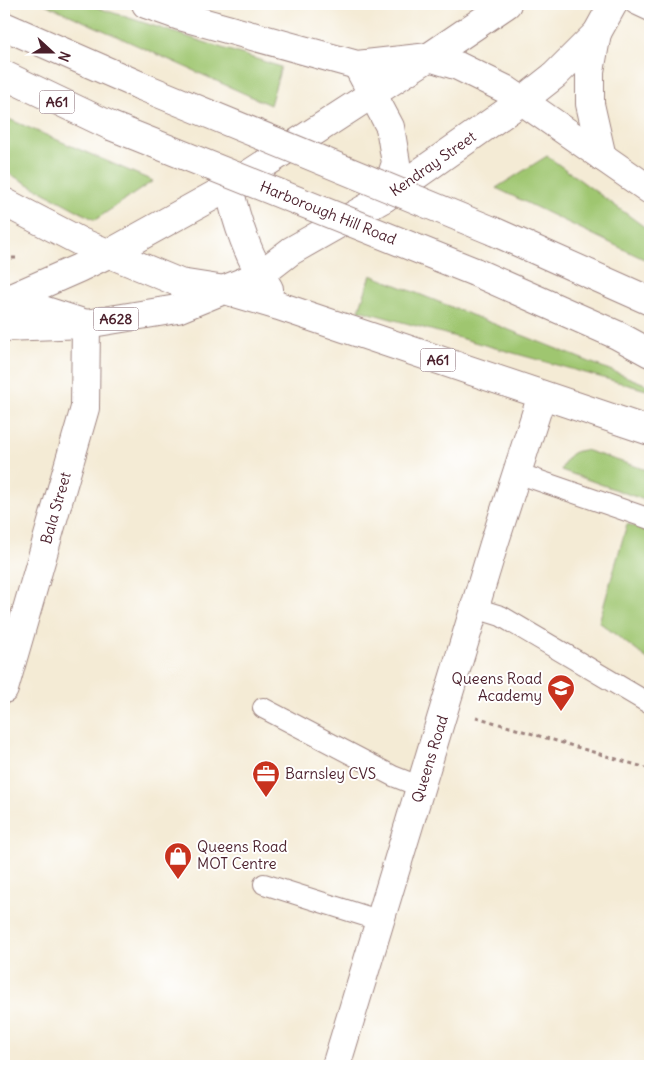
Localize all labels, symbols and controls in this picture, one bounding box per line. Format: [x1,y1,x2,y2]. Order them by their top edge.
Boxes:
north arrow [28,28,78,78]
text: N [54,49,74,64]
road number: A61 [40,90,74,114]
street label: Kendray Street [386,127,480,200]
street label: Harborough Hill Road [257,176,399,249]
road number: A628 [94,308,138,330]
road number: A61 [420,348,456,372]
street label: Bala Street [36,470,75,546]
place label: Queens Road Academy [452,669,542,705]
school or university icon: Queens Road Academy [546,673,576,712]
street label: Queens Road [407,713,452,805]
office icon: Barnsley CVS [251,759,281,798]
place label: Barnsley CVS [285,764,376,783]
place label: Queens Road MOT Centre [197,837,288,873]
shop icon: Queens Road MOT Centre [163,841,193,880]

